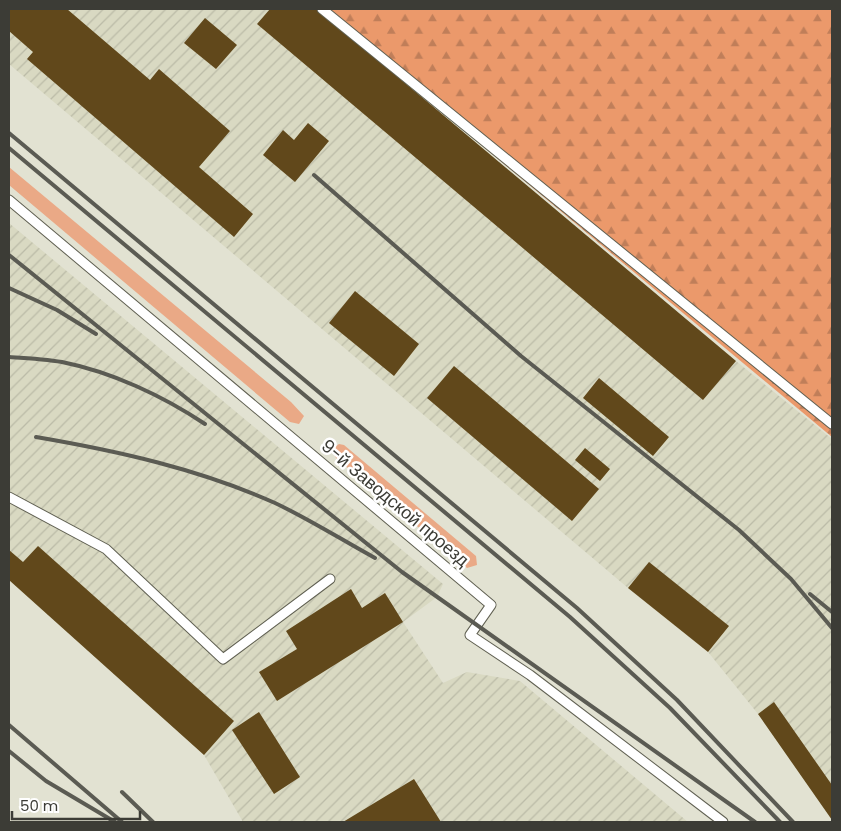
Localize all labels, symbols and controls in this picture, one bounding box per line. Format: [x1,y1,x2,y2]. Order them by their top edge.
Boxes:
street label: 9-й Заводской проезд [316,433,475,572]
scale bar [12,788,140,820]
text: 50 m [20,795,58,816]

